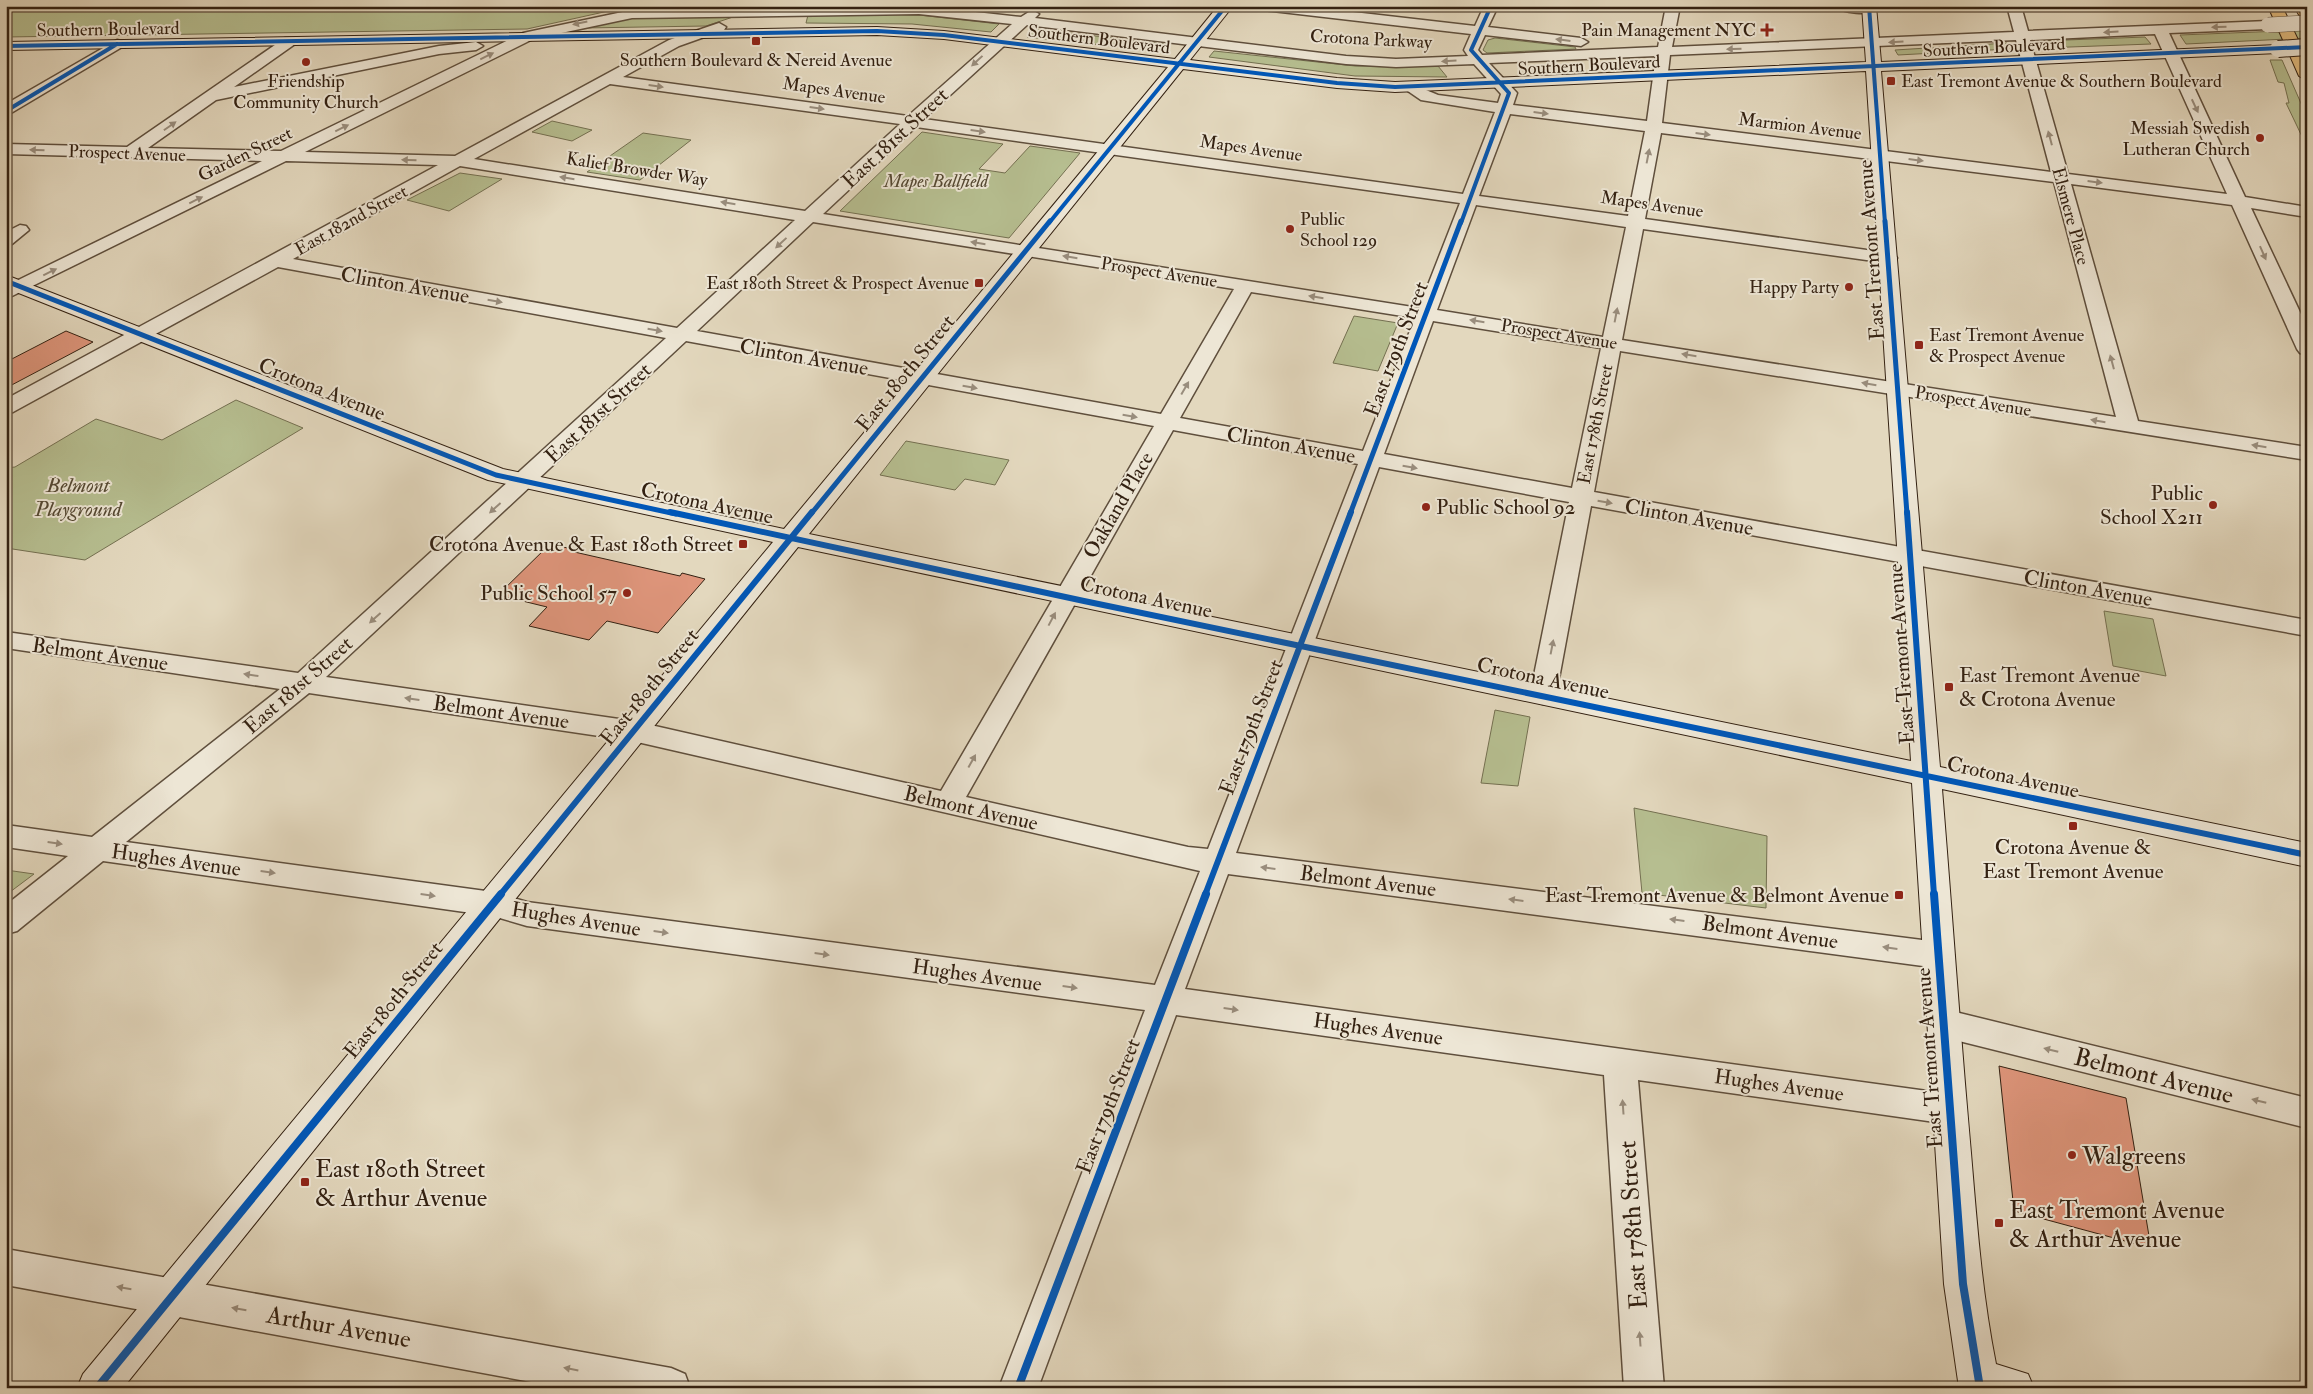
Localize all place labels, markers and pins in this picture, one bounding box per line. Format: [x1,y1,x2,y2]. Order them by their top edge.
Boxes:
place label: Pain Management NYC [1581,19,1756,42]
marker: Pain Management NYC [1760,23,1774,37]
marker: Southern Boulevard & Nereid Avenue [750,35,762,47]
place label: Southern Boulevard & Nereid Avenue [620,49,893,72]
marker: Friendship Community Church [300,56,312,68]
place label: Friendship Community Church [233,70,379,114]
place label: East Tremont Avenue & Southern Boulevard [1901,70,2222,93]
marker: East Tremont Avenue & Southern Boulevard [1885,75,1897,87]
place label: Messiah Swedish Lutheran Church [2123,117,2251,161]
marker: Messiah Swedish Lutheran Church [2254,132,2266,144]
place label: Public School 129 [1300,208,1377,252]
marker: Public School 129 [1284,223,1296,235]
place label: East 180th Street & Prospect Avenue [706,272,969,295]
place label: Happy Party [1749,276,1840,299]
marker: East 180th Street & Prospect Avenue [973,277,985,289]
marker: Happy Party [1843,281,1855,293]
place label: East Tremont Avenue & Prospect Avenue [1929,324,2085,368]
marker: East Tremont Avenue & Prospect Avenue [1913,339,1925,351]
place label: Public School X211 [2100,480,2204,531]
place label: Public School 92 [1436,494,1576,521]
marker: Public School X211 [2207,499,2219,511]
marker: Public School 92 [1420,501,1432,513]
place label: Crotona Avenue & East 180th Street [429,531,733,558]
marker: Crotona Avenue & East 180th Street [737,538,749,550]
place label: Public School 57 [480,580,617,607]
marker: Public School 57 [621,587,633,599]
place label: East Tremont Avenue & Crotona Avenue [1959,662,2140,713]
marker: East Tremont Avenue & Crotona Avenue [1943,681,1955,693]
marker: Crotona Avenue & East Tremont Avenue [2067,820,2079,832]
place label: Crotona Avenue & East Tremont Avenue [1982,834,2164,885]
place label: East Tremont Avenue & Belmont Avenue [1545,882,1889,909]
marker: East Tremont Avenue & Belmont Avenue [1893,889,1905,901]
place label: Walgreens [2081,1141,2186,1172]
marker: Walgreens [2066,1149,2078,1161]
place label: East 180th Street & Arthur Avenue [315,1154,487,1214]
marker: East 180th Street & Arthur Avenue [299,1176,311,1188]
place label: East Tremont Avenue & Arthur Avenue [2009,1195,2225,1255]
marker: East Tremont Avenue & Arthur Avenue [1993,1217,2005,1229]

